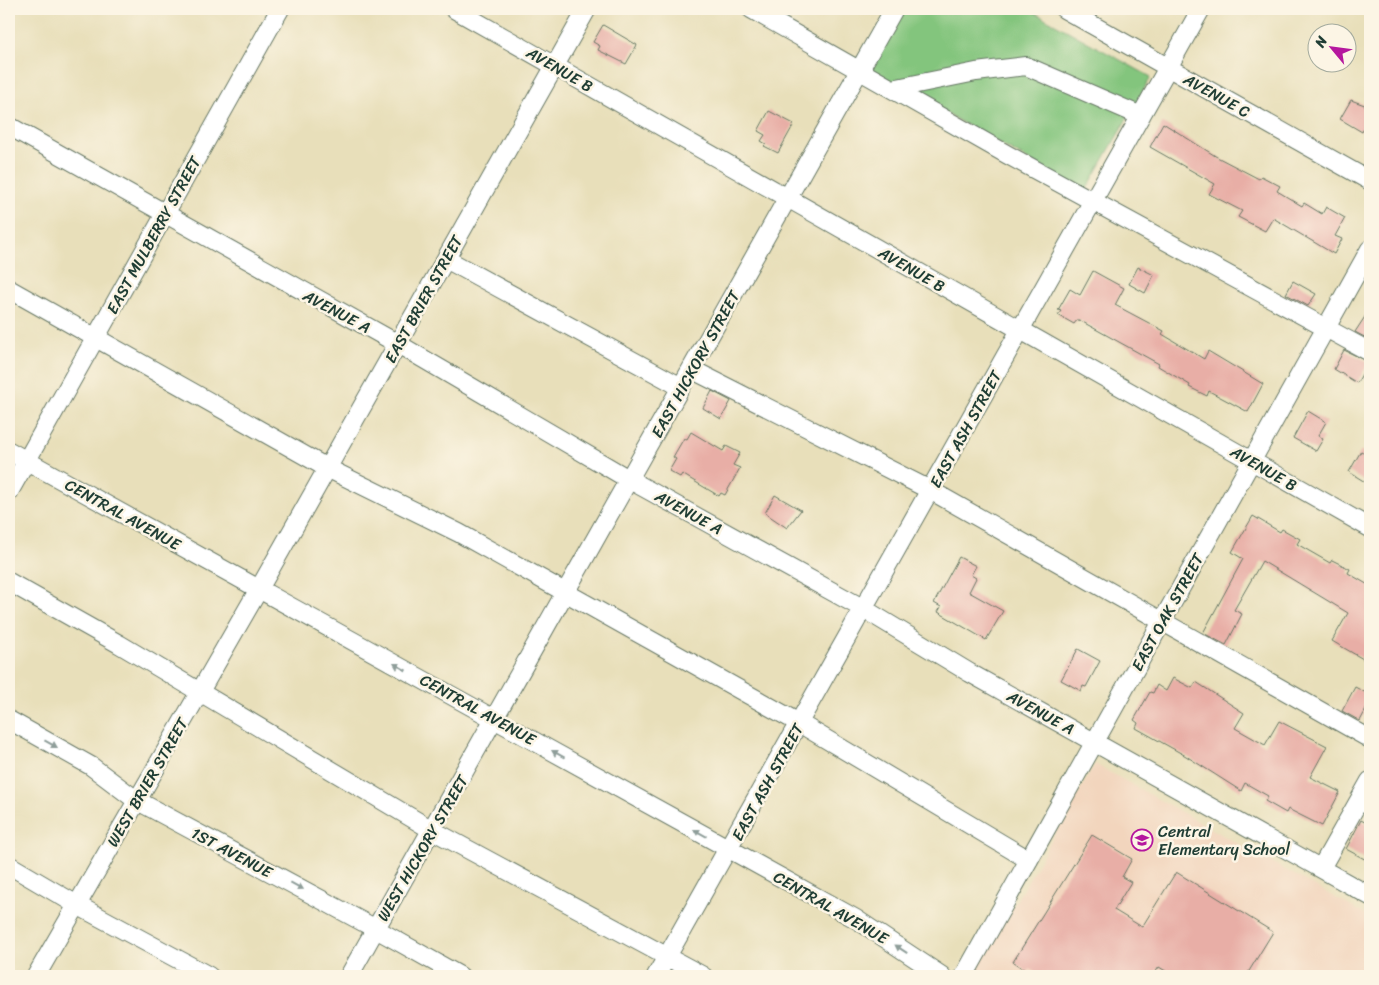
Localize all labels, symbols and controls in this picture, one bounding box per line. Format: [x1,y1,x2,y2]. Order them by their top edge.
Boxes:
north arrow [1306,22,1356,72]
text: N [1307,31,1334,53]
street label: AVENUE B [520,38,599,100]
street label: AVENUE C [1177,65,1256,126]
street label: EAST MULBERRY STREET [98,150,209,320]
street label: EAST BRIER STREET [376,229,471,369]
street label: AVENUE B [872,238,951,300]
street label: AVENUE A [297,281,376,342]
street label: EAST HICKORY STREET [643,284,749,443]
street label: EAST ASH STREET [921,364,1010,493]
street label: AVENUE B [1224,437,1303,499]
street label: CENTRAL AVENUE [59,471,187,559]
street label: AVENUE A [649,481,728,543]
street label: EAST OAK STREET [1123,547,1212,677]
one-way arrow [394,662,407,671]
street label: CENTRAL AVENUE [414,666,542,754]
street label: AVENUE A [1001,681,1080,743]
street label: WEST BRIER STREET [99,711,197,852]
street label: EAST ASH STREET [723,717,812,846]
one-way arrow [45,739,58,748]
one-way arrow [551,749,565,758]
street label: WEST HICKORY STREET [369,769,477,927]
place label: Central Elementary School [1158,817,1290,864]
street label: 1ST AVENUE [186,819,279,887]
one-way arrow [693,828,707,837]
school or university icon: Central Elementary School [1130,828,1154,852]
street label: CENTRAL AVENUE [768,863,895,953]
one-way arrow [291,882,304,891]
one-way arrow [894,944,908,954]

